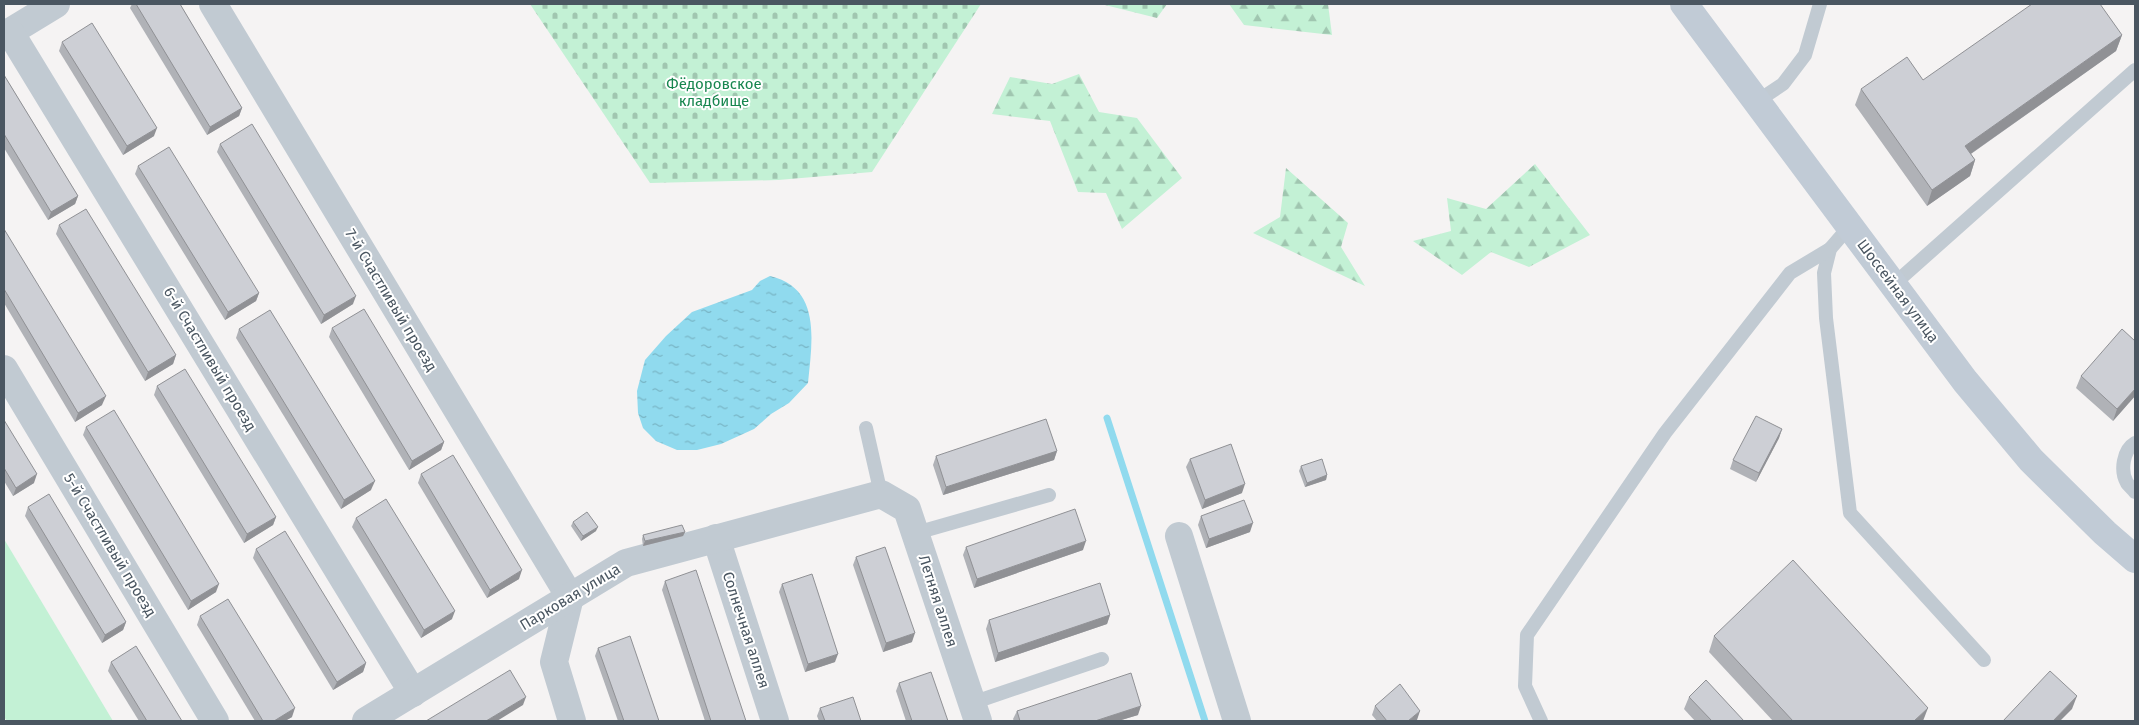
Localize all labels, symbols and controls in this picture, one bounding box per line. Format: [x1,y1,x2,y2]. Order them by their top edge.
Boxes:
park label: Фёдоровское кладбище [666,75,762,110]
street label: 7-й Счастливый проезд [341,225,441,375]
street label: Шоссейная улица [1853,236,1943,346]
street label: 6-й Счастливый проезд [160,284,260,434]
street label: 5-й Счастливый проезд [60,470,160,620]
street label: Летняя аллея [915,553,961,649]
street label: Парковая улица [516,560,624,634]
street label: Солнечная аллея [719,569,773,691]

